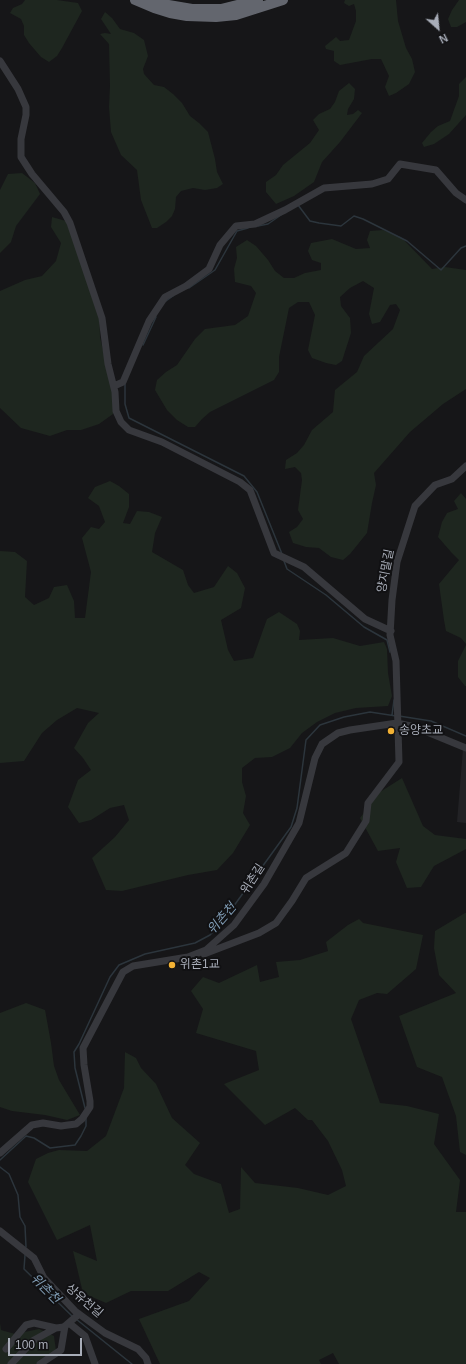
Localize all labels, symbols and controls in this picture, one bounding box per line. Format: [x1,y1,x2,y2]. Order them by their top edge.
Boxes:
north arrow [418,8,458,48]
text: N [437,32,450,46]
street label: 양지말길 [375,548,397,594]
place label: 송양초교 [399,724,443,738]
marker: 송양초교 [386,726,396,736]
street label: 위촌길 [238,861,268,897]
water label: 위촌천 [204,900,240,938]
place label: 위촌1교 [180,958,220,972]
marker: 위촌1교 [167,960,177,970]
water label: 위촌천 [27,1271,63,1307]
street label: 상유천길 [63,1281,105,1321]
scale bar [10,1330,84,1356]
text: 100 m [15,1338,48,1352]

